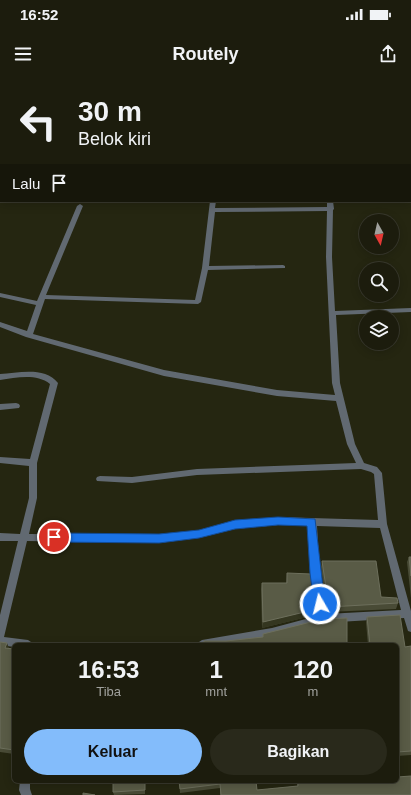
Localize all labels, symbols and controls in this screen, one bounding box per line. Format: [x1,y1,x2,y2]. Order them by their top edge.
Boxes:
text: 16:52 [20,6,58,23]
icon: menu [12,43,34,65]
icon: share [377,43,399,65]
text: Routely [172,44,239,64]
icon: left [12,96,64,148]
text: 30 m [78,96,142,127]
text: Belok kiri [78,129,151,149]
icon: arrive [48,172,70,194]
text: Lalu [12,175,40,192]
north arrow [359,214,399,254]
map controls [359,214,399,350]
button: search [359,262,399,302]
button: layers [359,310,399,350]
pin [37,520,71,554]
icon: arrive [43,526,65,548]
position arrow [299,583,341,625]
text: 16:53 [78,656,139,683]
text: 1 [209,656,223,683]
text: 120 [293,656,333,683]
text: Tiba [96,684,121,699]
text: mnt [205,684,227,699]
text: m [308,684,318,699]
button: Keluar [24,729,202,775]
button: Bagikan [210,729,387,775]

